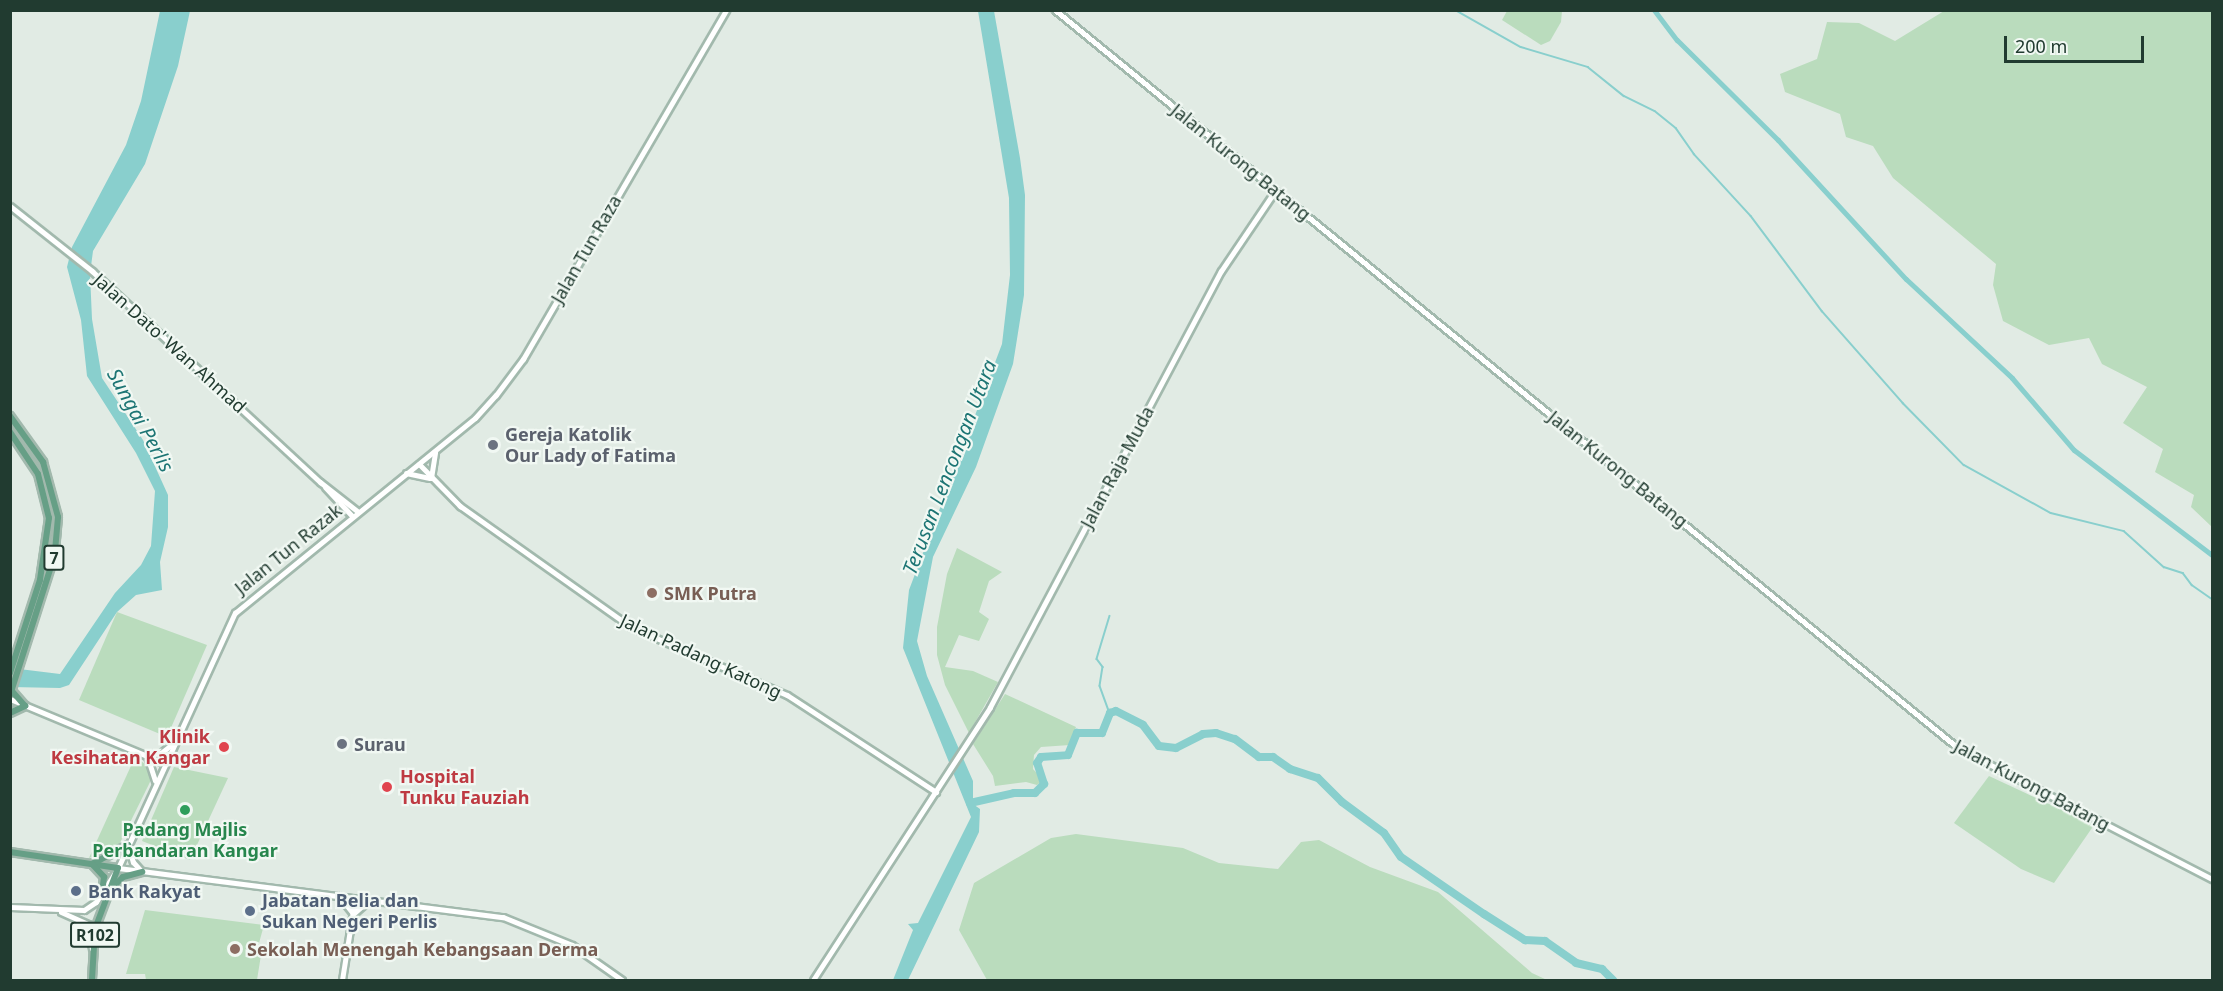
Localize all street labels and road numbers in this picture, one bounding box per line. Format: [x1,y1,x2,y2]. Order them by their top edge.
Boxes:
street label: Jalan Kurong Batang [1167,99,1315,225]
street label: Jalan Tun Raza [546,191,626,307]
street label: Jalan Dato' Wan Ahmad [89,269,251,417]
street label: Jalan Raja Muda [1076,402,1158,532]
street label: Jalan Kurong Batang [1544,406,1692,532]
street label: Jalan Tun Razak [230,499,346,599]
road number: 7 [42,545,66,571]
street label: Jalan Padang Katong [617,609,785,703]
street label: Jalan Kurong Batang [1950,735,2114,835]
road number: R102 [70,922,121,948]

